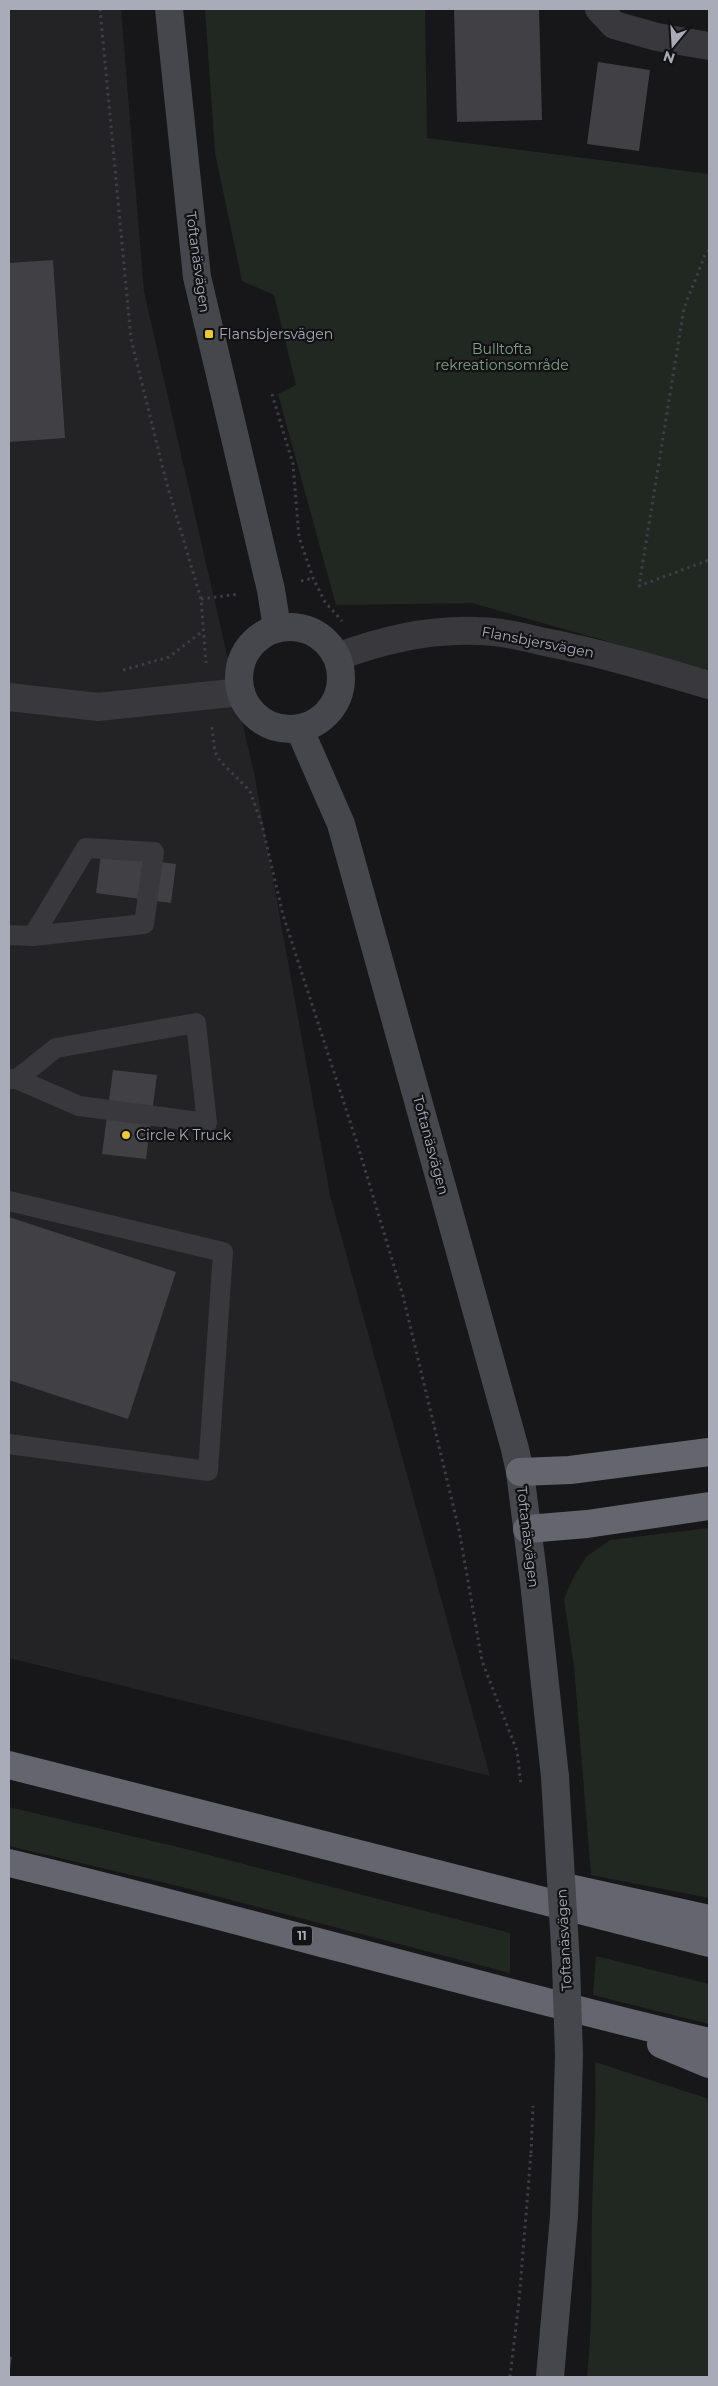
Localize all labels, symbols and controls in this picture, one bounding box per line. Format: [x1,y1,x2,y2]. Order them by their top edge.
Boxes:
north arrow [648,20,698,70]
text: N [661,47,677,68]
street label: Toftanäsvägen [182,210,214,314]
place label: Flansbjersvägen [219,325,333,343]
marker: Flansbjersvägen [203,328,215,340]
park label: Bulltofta rekreationsområde [435,340,569,374]
street label: Flansbjersvägen [480,622,596,662]
street label: Toftanäsvägen [409,1093,453,1197]
place label: Circle K Truck [136,1126,232,1144]
marker: Circle K Truck [120,1129,132,1141]
street label: Toftanäsvägen [513,1485,543,1589]
street label: Toftanäsvägen [552,1889,576,1991]
road number: 11 [292,1926,312,1945]

